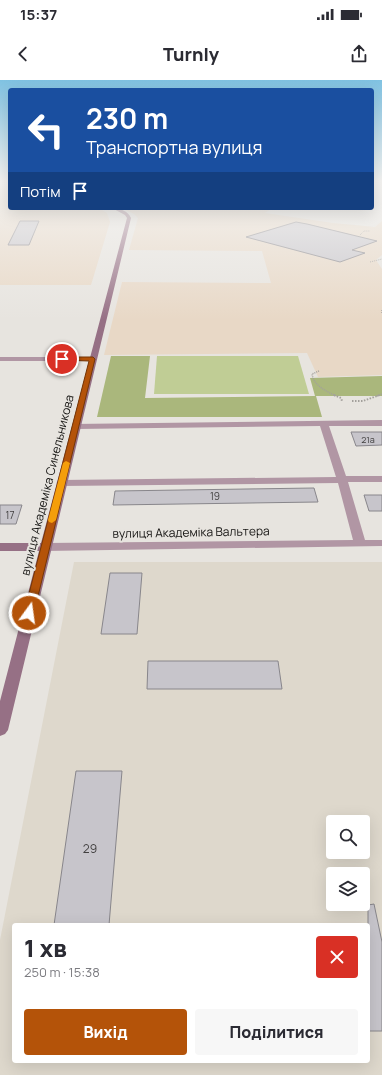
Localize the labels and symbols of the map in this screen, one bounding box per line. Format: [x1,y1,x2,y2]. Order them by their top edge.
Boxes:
pin [45,342,79,376]
street label: вулиця Академіка Синельникова [16,393,78,577]
house number: 21а [361,433,375,446]
house number: 19 [210,489,220,503]
house number: 17 [6,508,14,522]
street label: вулиця Академіка Вальтера [112,522,270,542]
position arrow [8,592,50,634]
house number: 29 [83,840,97,857]

